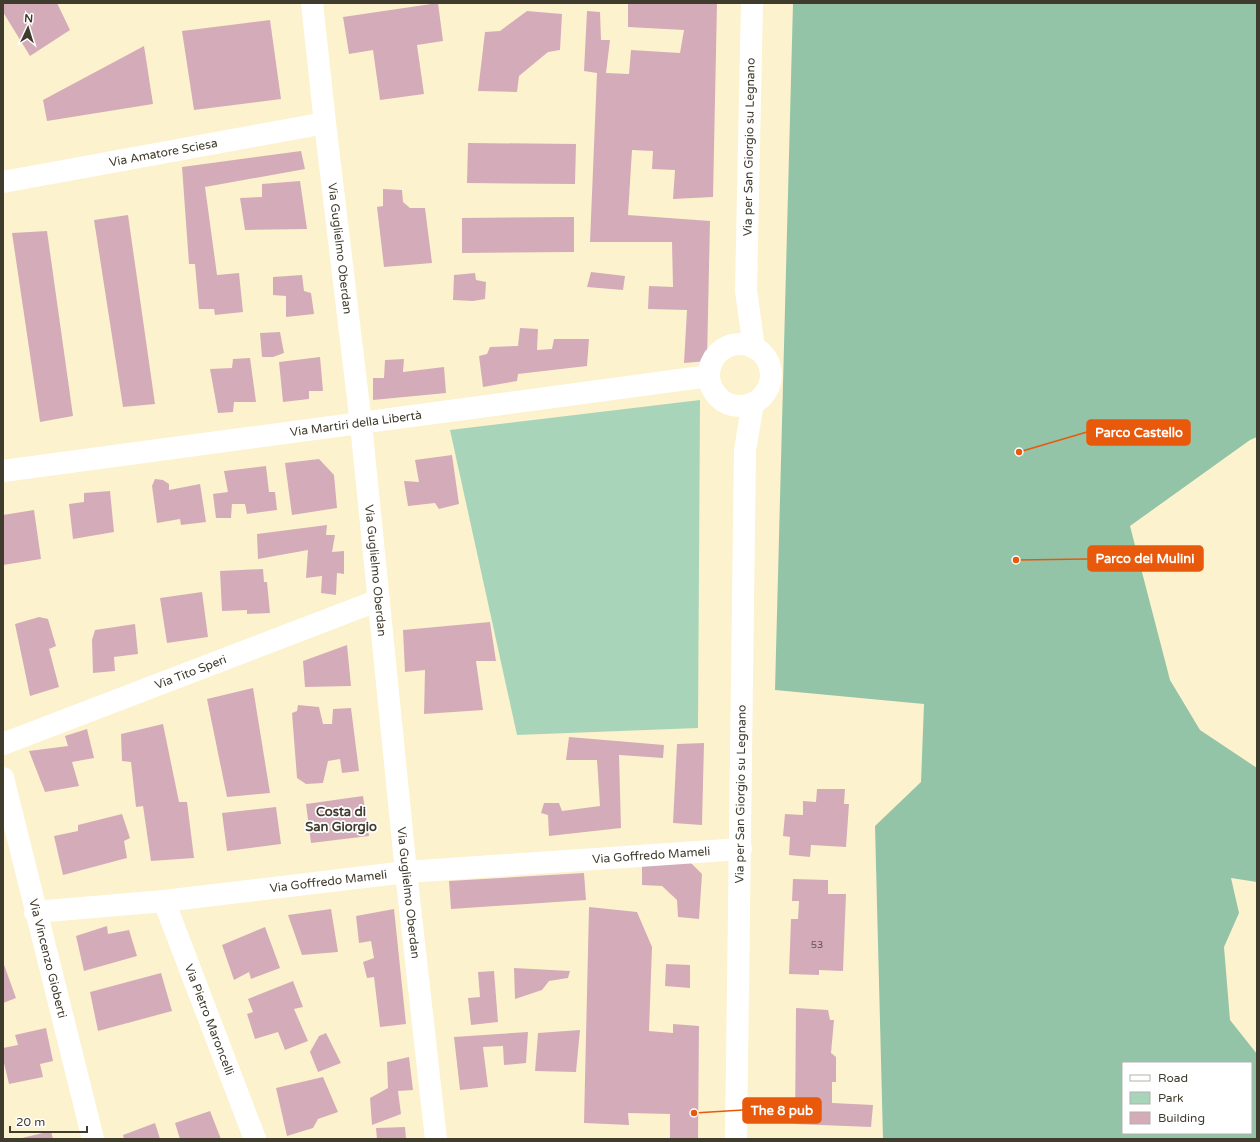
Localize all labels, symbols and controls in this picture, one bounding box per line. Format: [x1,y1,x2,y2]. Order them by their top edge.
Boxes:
north arrow [8,8,48,48]
text: N [24,12,34,25]
street label: Via per San Giorgio su Legnano [740,58,758,236]
street label: Via Amatore Sciesa [108,136,219,169]
street label: Via Guglielmo Oberdan [325,182,355,315]
street label: Via Martiri della Libertà [289,408,423,439]
callout: Parco Castello [1087,420,1190,445]
text: Parco Castello [1095,425,1183,441]
street label: Via Guglielmo Oberdan [362,504,389,637]
callout: Parco dei Mulini [1088,546,1203,571]
text: Parco dei Mulini [1096,551,1194,567]
street label: Via Tito Speri [153,652,228,692]
street label: Via per San Giorgio su Legnano [732,705,749,884]
district label: Costa di San Giorgio [305,804,377,835]
street label: Via Guglielmo Oberdan [395,826,423,959]
street label: Via Goffredo Mameli [592,844,711,866]
street label: Via Goffredo Mameli [269,867,388,895]
street label: Via Vincenzo Gioberti [26,897,70,1020]
house number: 53 [811,939,823,951]
street label: Via Pietro Maroncelli [182,962,237,1077]
legend [1122,1062,1252,1134]
text: Road [1158,1071,1188,1085]
text: Park [1158,1091,1184,1105]
callout: The 8 pub [743,1098,821,1123]
text: The 8 pub [750,1103,813,1119]
scale bar [10,1108,87,1134]
text: Building [1158,1111,1205,1125]
text: 20 m [16,1115,45,1129]

